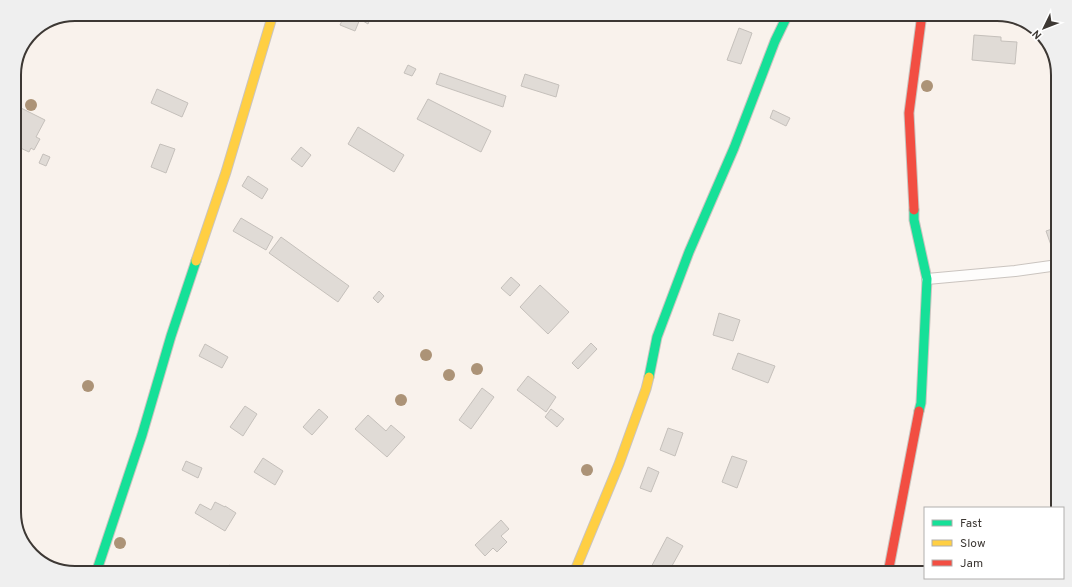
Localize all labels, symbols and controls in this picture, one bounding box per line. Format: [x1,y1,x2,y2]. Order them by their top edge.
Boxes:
north arrow [1024,8,1064,48]
text: N [1030,26,1045,42]
legend [924,507,1064,579]
text: Fast [960,516,982,532]
text: Slow [960,536,986,552]
text: Jam [960,556,983,572]

